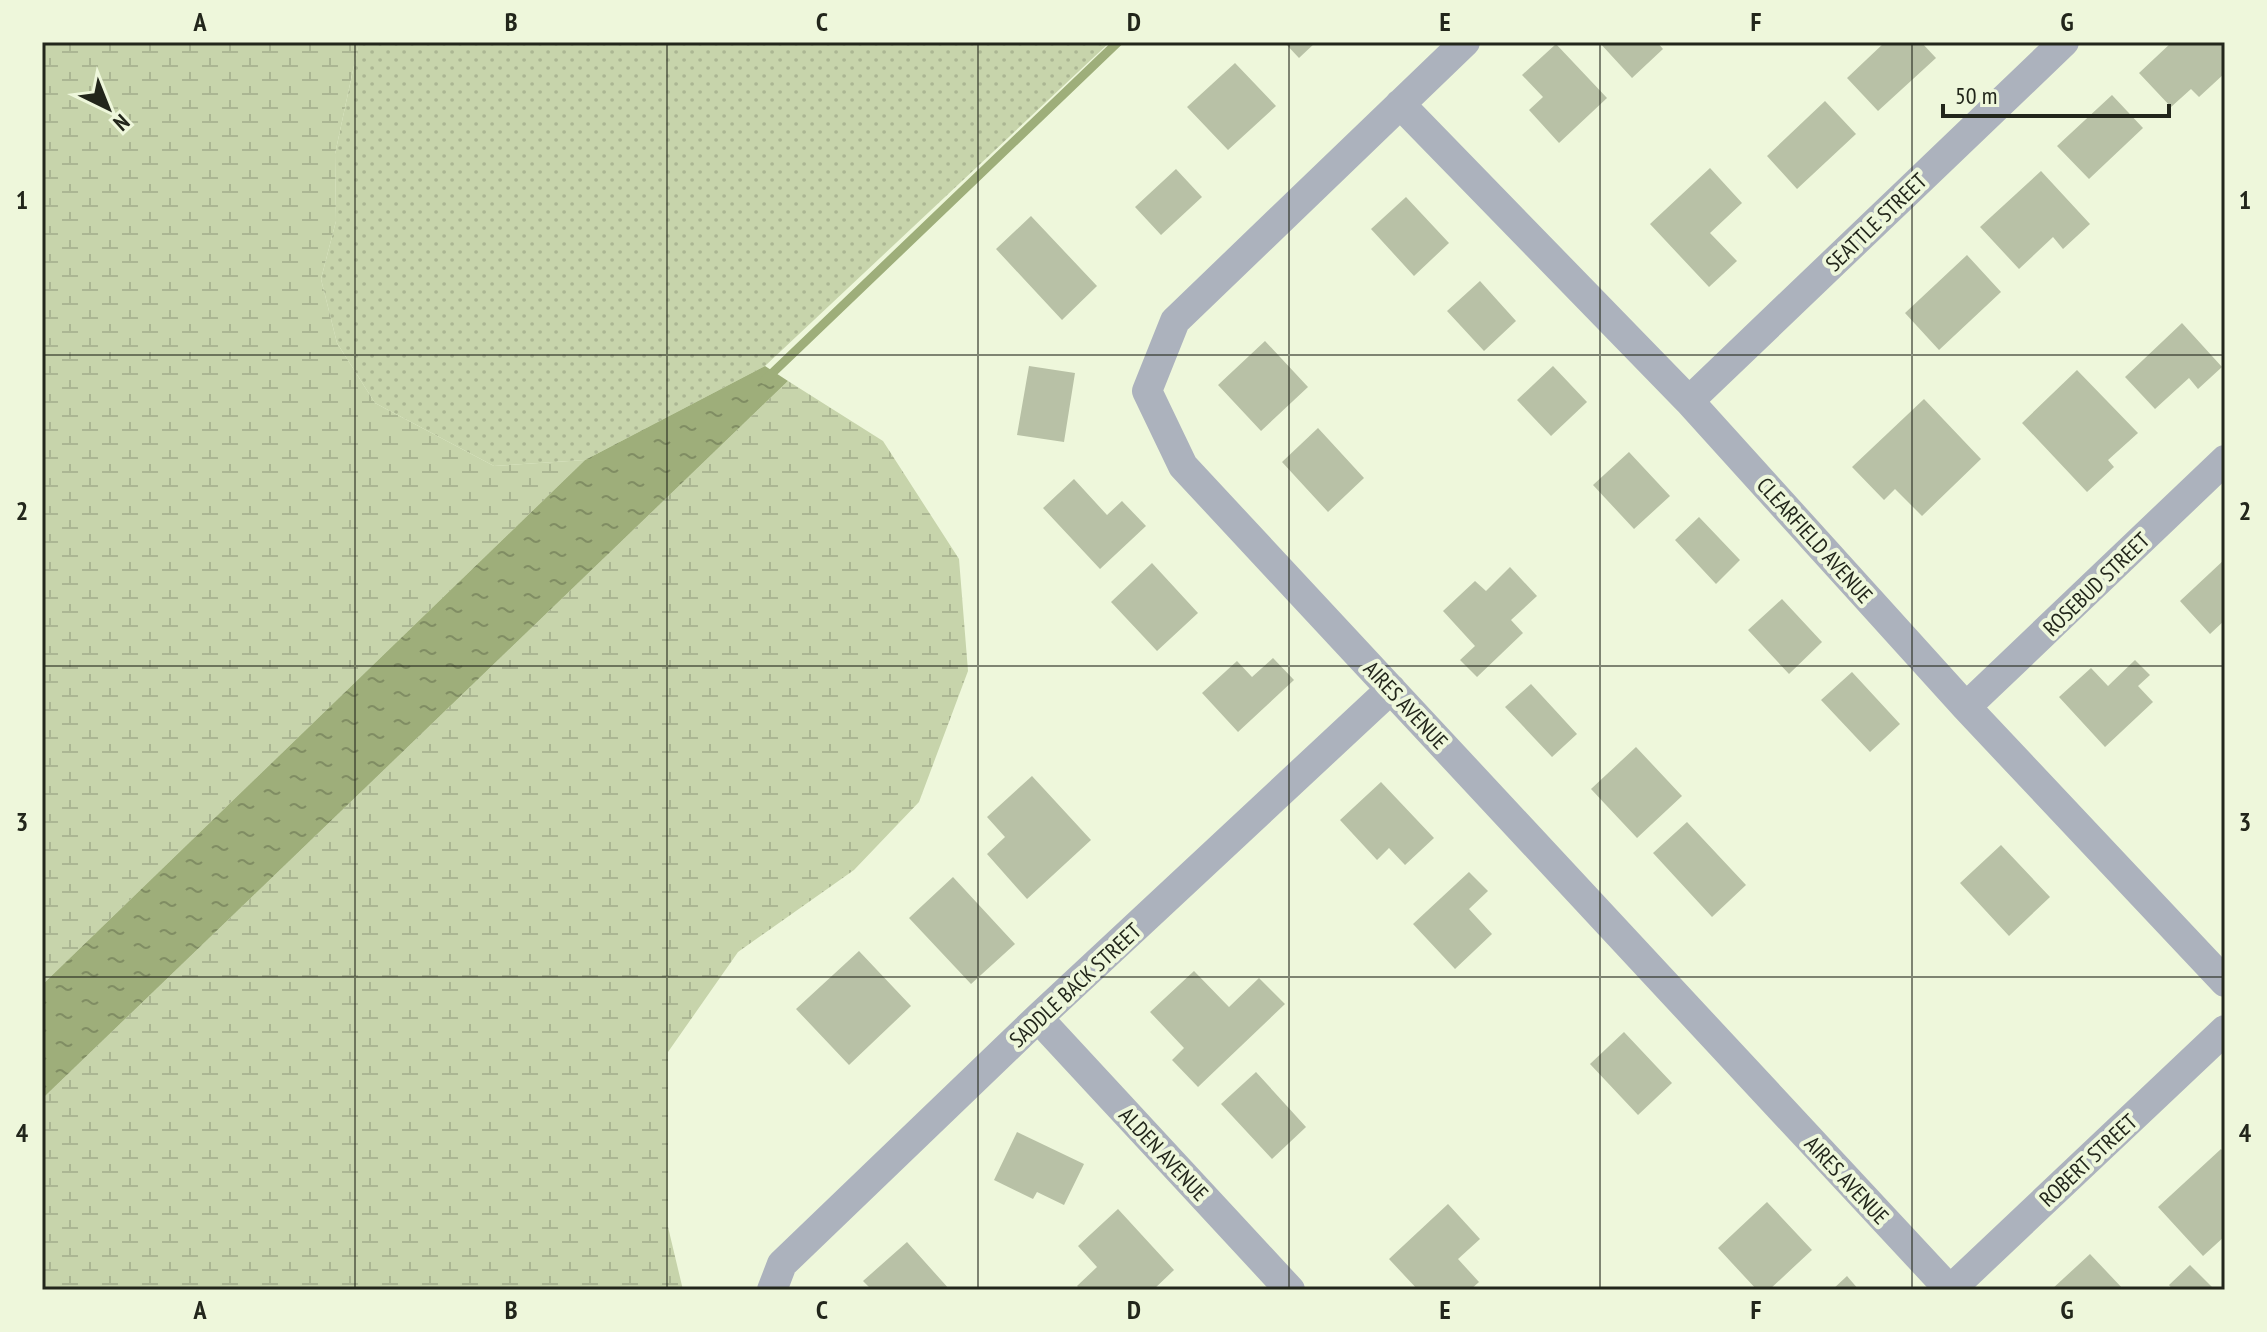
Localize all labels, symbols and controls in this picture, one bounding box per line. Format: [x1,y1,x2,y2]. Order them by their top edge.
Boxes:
text: A [192,5,207,38]
text: B [505,5,518,38]
text: C [816,5,828,38]
text: D [1127,5,1141,38]
text: E [1439,5,1451,38]
text: F [1751,5,1762,38]
text: G [2060,5,2074,38]
north arrow [68,68,148,148]
scale bar [1943,68,2169,118]
text: 50 m [1955,80,1997,111]
text: N [108,108,136,137]
street label: SEATTLE STREET [1820,167,1933,277]
text: 1 [16,183,28,216]
text: 1 [2239,183,2251,216]
street label: CLEARFIELD AVENUE [1751,471,1879,609]
text: 2 [16,494,28,527]
text: 2 [2239,494,2251,527]
street label: ROSEBUD STREET [2037,526,2155,642]
street label: AIRES AVENUE [1358,655,1454,755]
text: 3 [16,805,28,838]
text: 3 [2239,805,2251,838]
street label: SADDLE BACK STREET [1003,917,1147,1053]
street label: ALDEN AVENUE [1113,1101,1215,1207]
street label: ROBERT STREET [2033,1107,2143,1212]
text: 4 [16,1116,29,1149]
text: 4 [2239,1116,2252,1149]
street label: AIRES AVENUE [1799,1130,1895,1230]
text: A [192,1293,207,1326]
text: B [505,1293,518,1326]
text: C [816,1293,828,1326]
text: D [1127,1293,1141,1326]
text: E [1439,1293,1451,1326]
text: F [1751,1293,1762,1326]
text: G [2060,1293,2074,1326]

